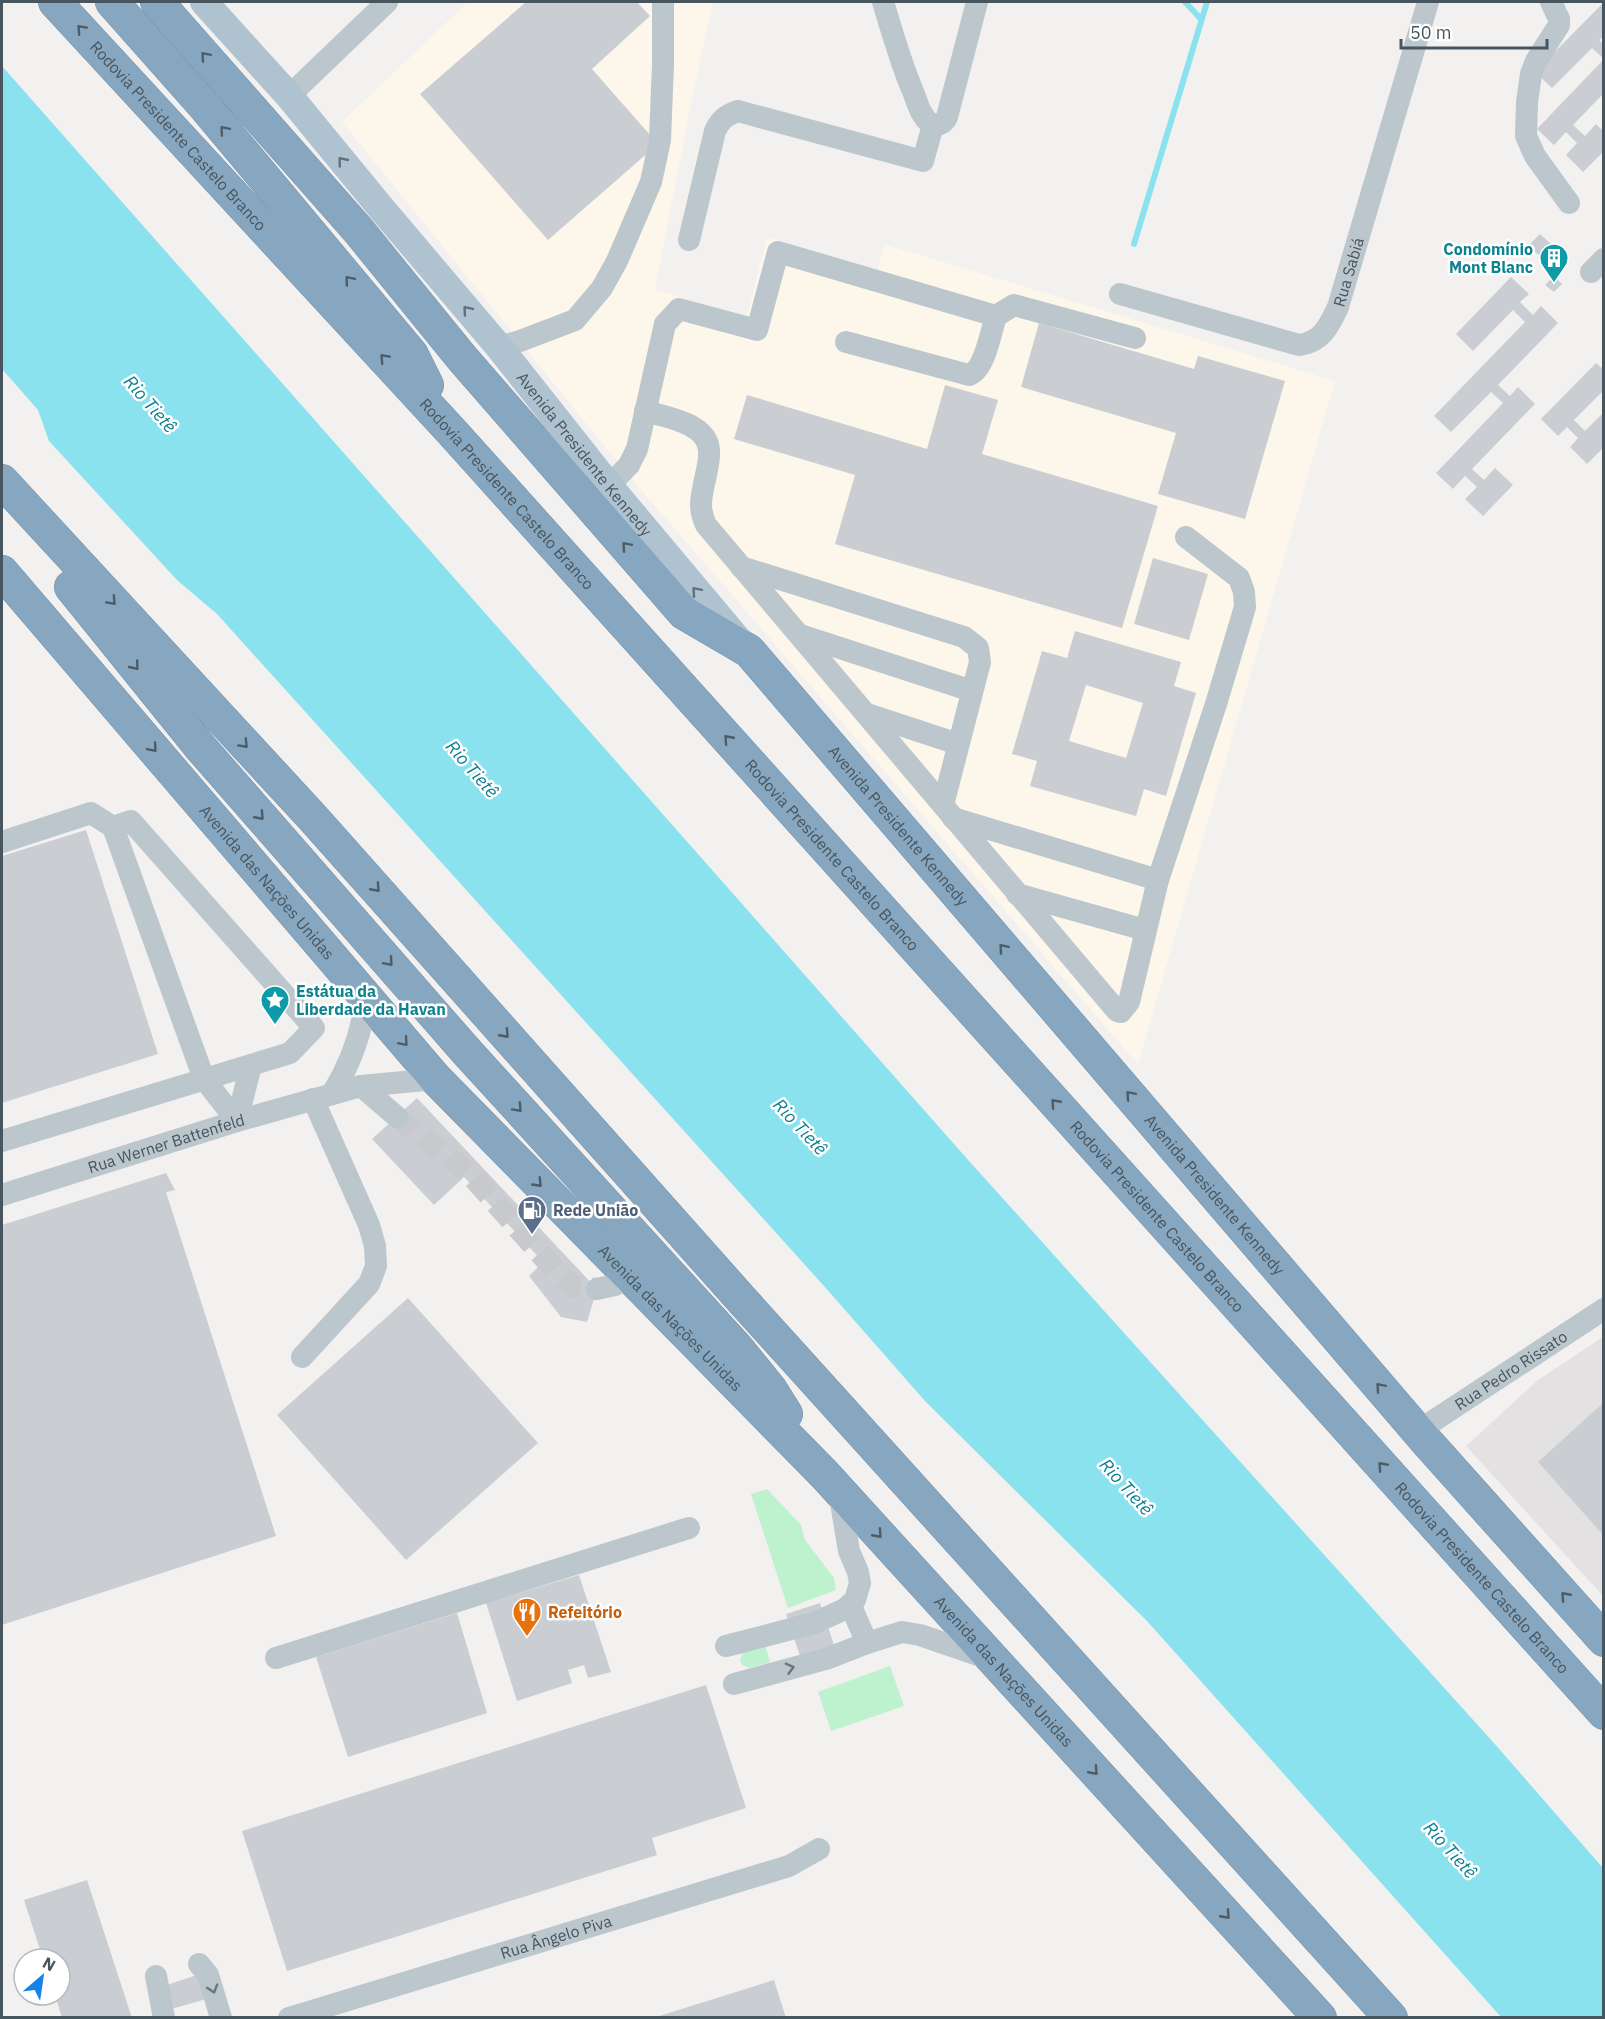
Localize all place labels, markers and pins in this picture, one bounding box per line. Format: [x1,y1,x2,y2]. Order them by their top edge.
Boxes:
place label: Condomínio Mont Blanc [1443,239,1533,277]
building icon: Condomínio Mont Blanc [1538,242,1570,284]
place label: Estátua da Liberdade da Havan [296,981,446,1019]
place icon: Estátua da Liberdade da Havan [259,984,291,1026]
fuel station icon: Rede União [516,1194,548,1236]
place label: Rede União [553,1200,638,1220]
restaurant icon: Refeitório [511,1596,543,1638]
place label: Refeitório [548,1602,622,1622]

